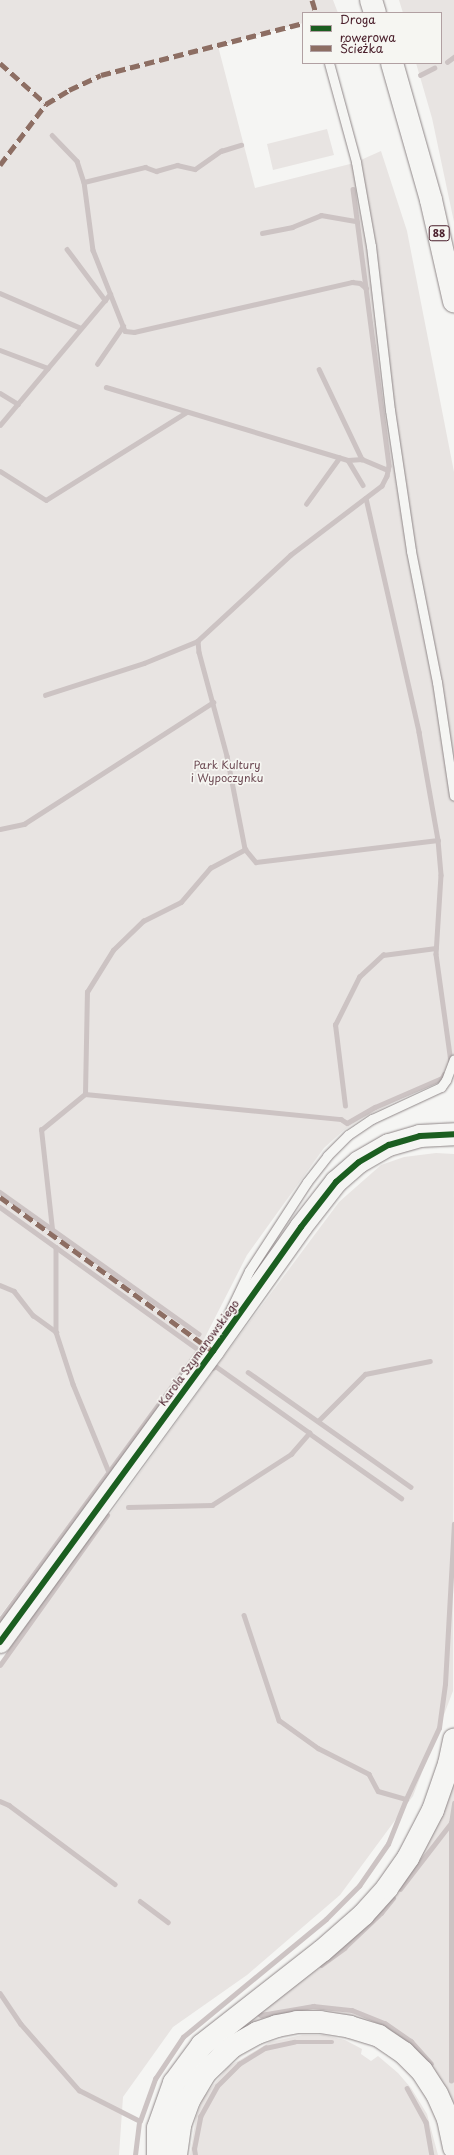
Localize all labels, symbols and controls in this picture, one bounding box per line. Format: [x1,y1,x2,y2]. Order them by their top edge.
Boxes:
text: Droga rowerowa [340,10,396,46]
legend [302,12,442,64]
text: Ścieżka [340,39,383,57]
road number: 88 [428,225,450,241]
park label: Park Kultury i Wypoczynku [191,759,263,785]
street label: Karola Szymanowskiego [156,1297,242,1409]

